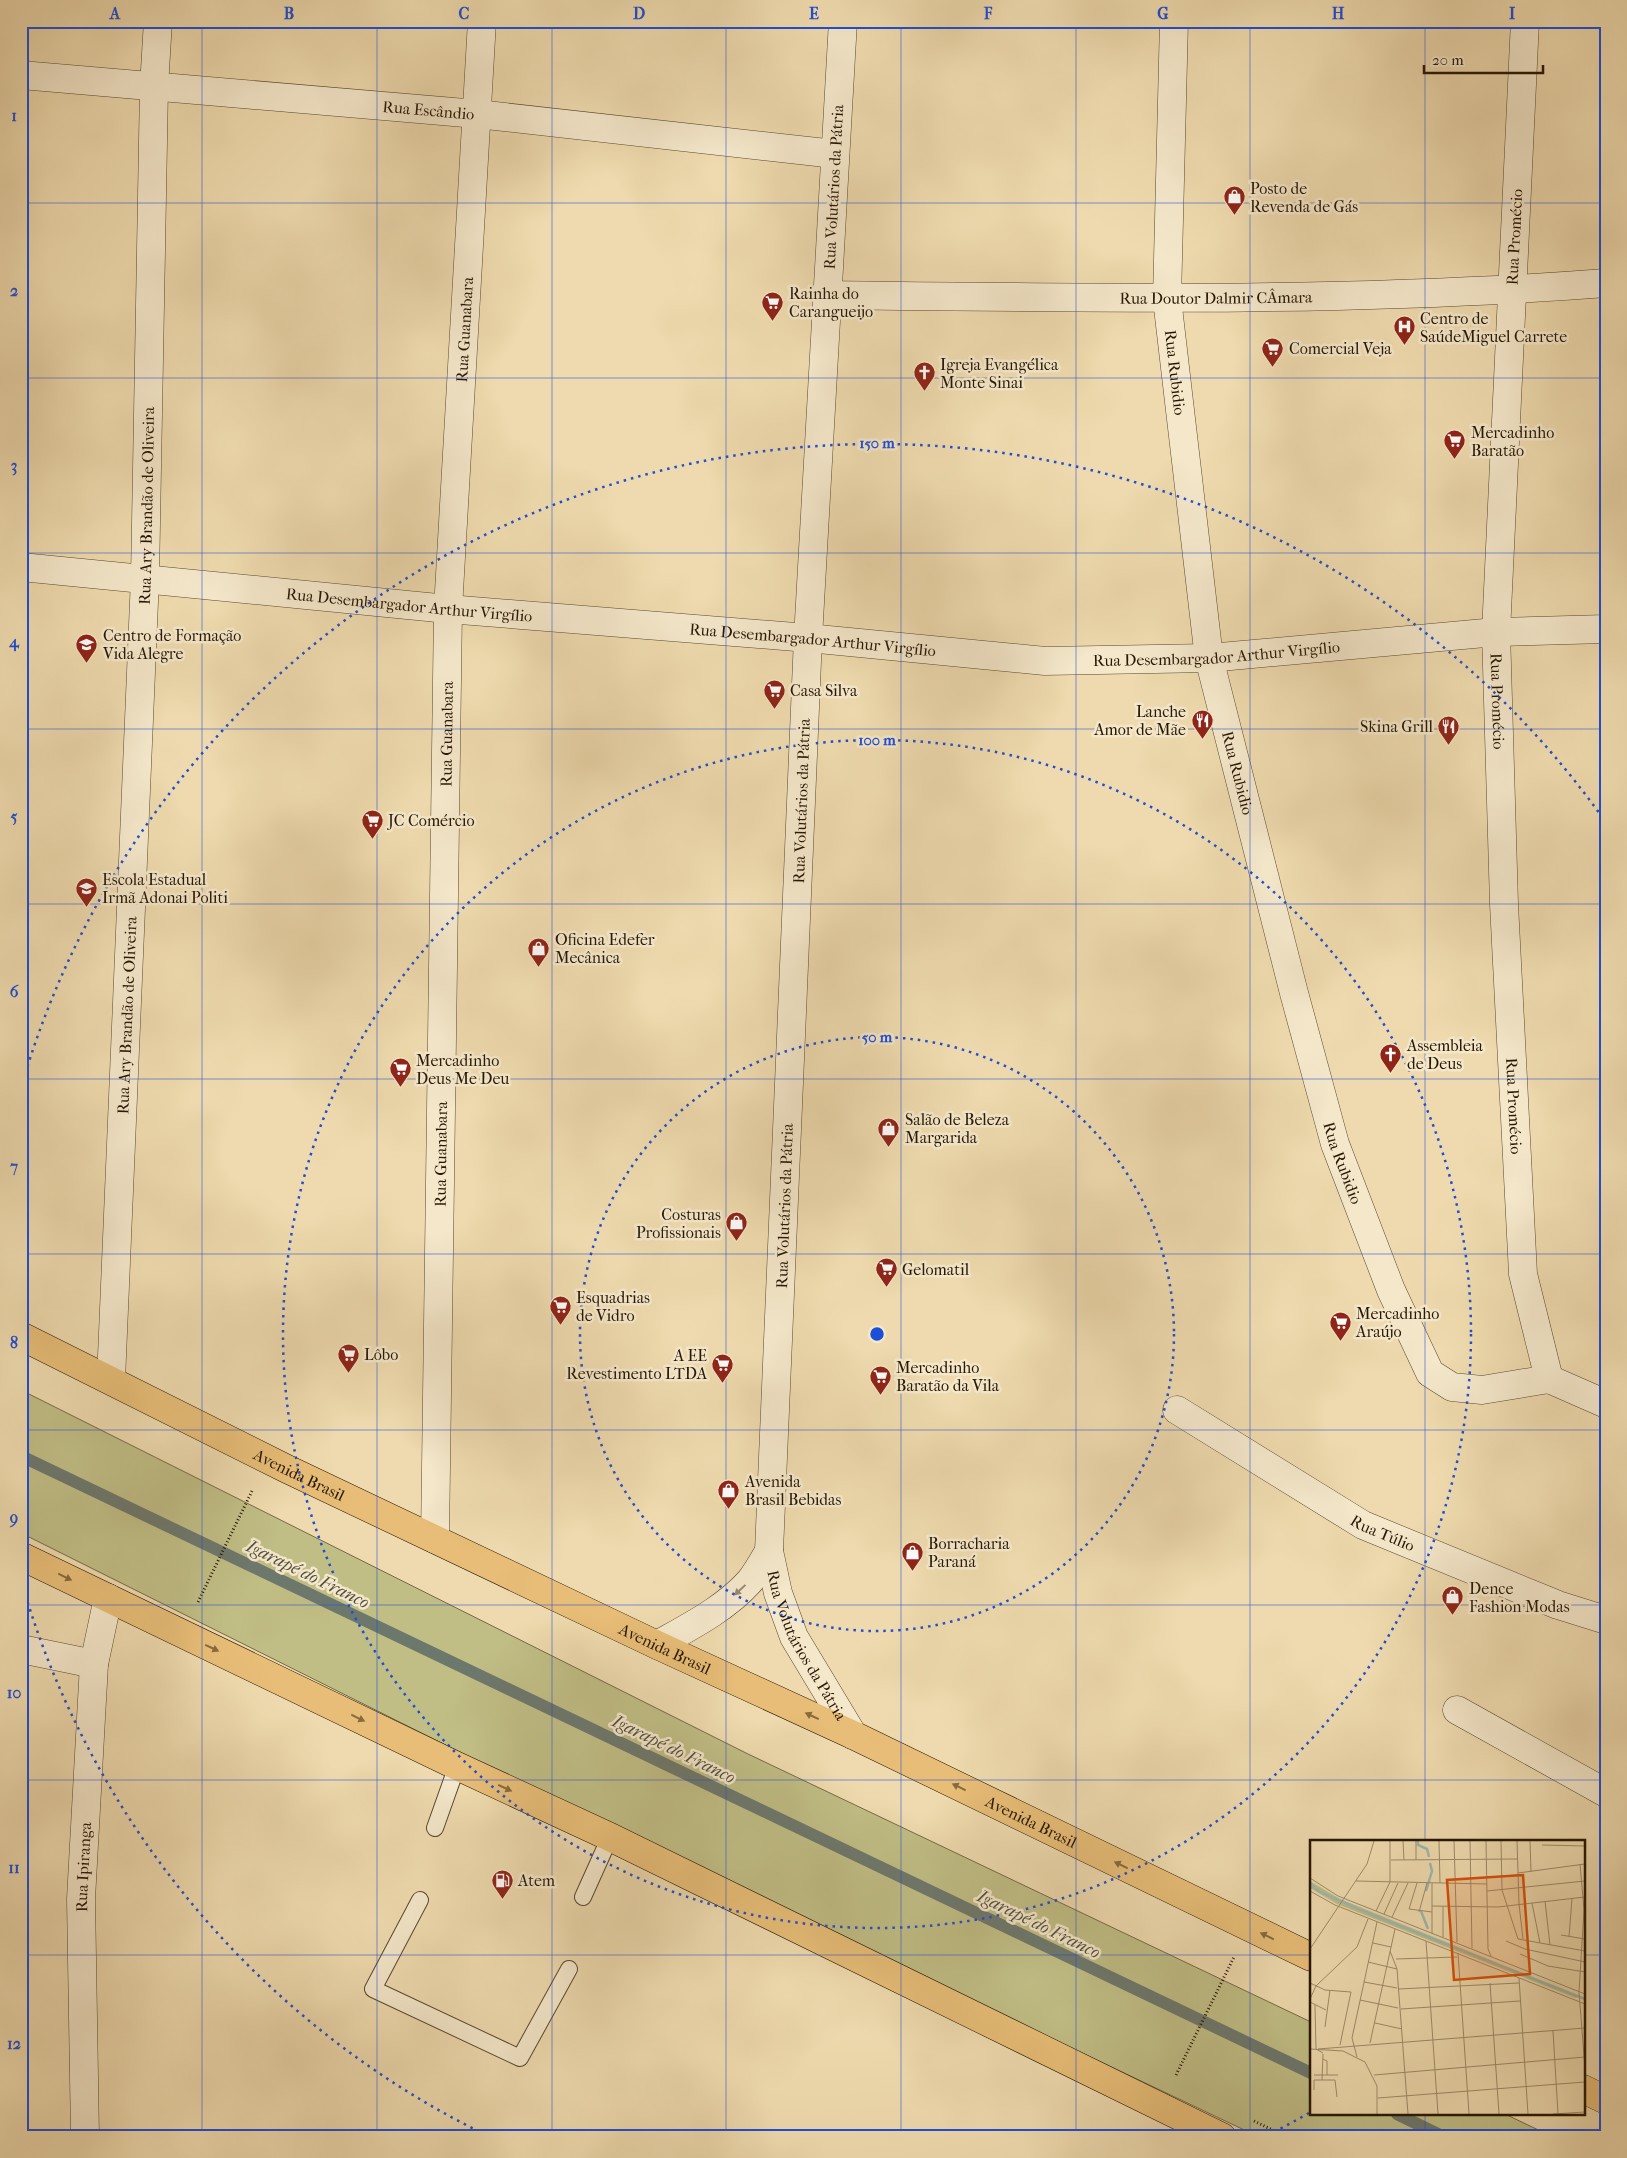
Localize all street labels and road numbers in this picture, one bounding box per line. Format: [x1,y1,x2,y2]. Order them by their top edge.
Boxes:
street label: Rua Escândio [382,97,475,124]
street label: Rua Volutários da Pátria [820,104,847,270]
street label: Rua Promécio [1502,188,1527,286]
street label: Rua Guanabara [452,276,477,383]
street label: Rua Doutor Dalmir CÂmara [1120,287,1313,308]
street label: Rua Rubidio [1161,329,1190,416]
street label: Rua Ary Brandão de Oliveira [135,406,158,605]
street label: Rua Desembargador Arthur Virgílio [285,584,533,626]
street label: Rua Desembargador Arthur Virgílio [689,619,937,660]
street label: Rua Desembargador Arthur Virgílio [1093,637,1341,670]
street label: Rua Promécio [1487,653,1508,750]
street label: Rua Guanabara [437,680,457,787]
street label: Rua Volutários da Pátria [789,718,814,884]
street label: Rua Rubidio [1218,729,1257,817]
street label: Rua Ary Brandão de Oliveira [113,915,141,1115]
street label: Rua Promécio [1502,1057,1526,1155]
street label: Rua Guanabara [431,1100,451,1207]
street label: Rua Rubidio [1319,1120,1366,1207]
street label: Rua Volutários da Pátria [772,1123,797,1289]
street label: Avenida Brasil [250,1444,348,1505]
street label: Rua Túlio [1347,1511,1418,1555]
street label: Rua Volutários da Pátria [763,1568,851,1724]
street label: Avenida Brasil [615,1619,714,1679]
street label: Avenida Brasil [982,1791,1080,1852]
street label: Rua Ipiranga [72,1821,95,1912]

